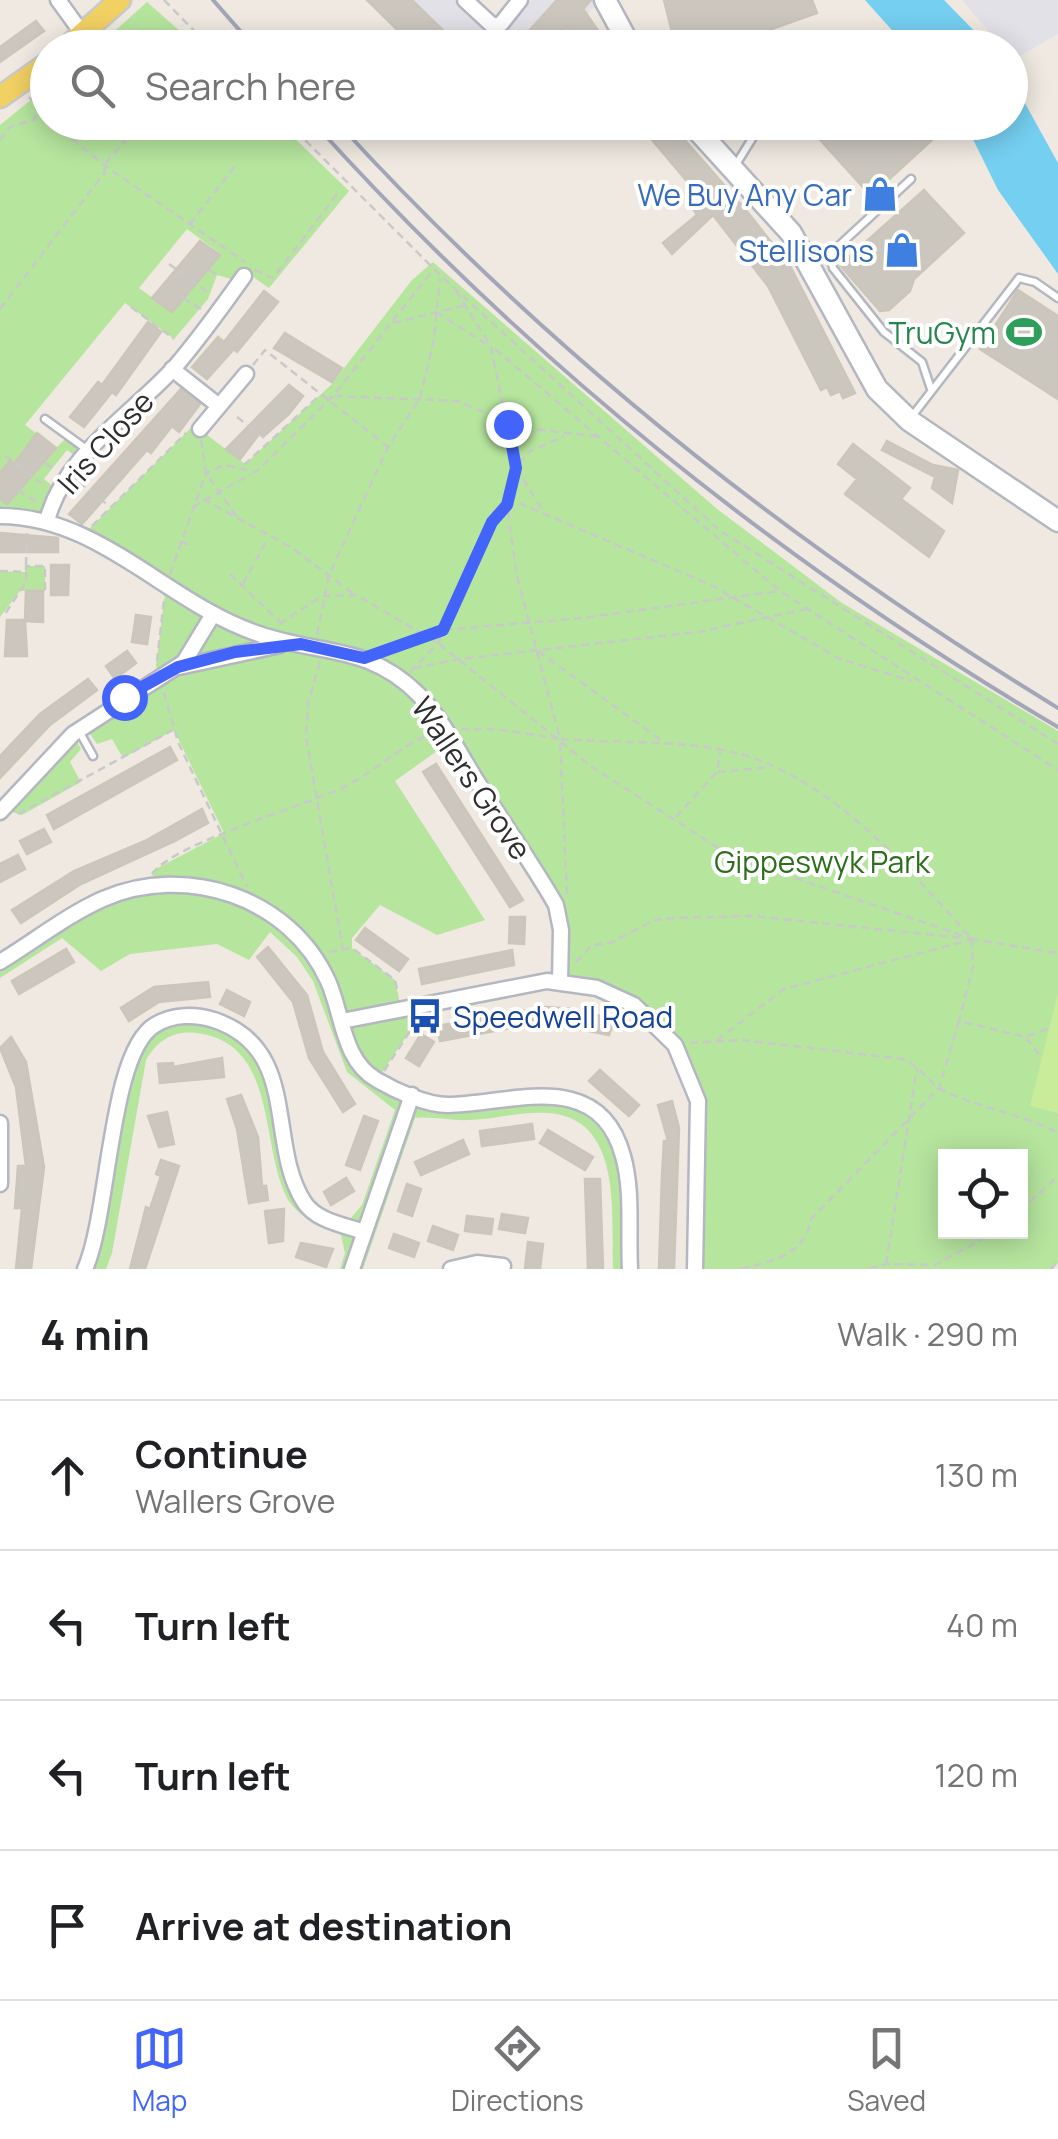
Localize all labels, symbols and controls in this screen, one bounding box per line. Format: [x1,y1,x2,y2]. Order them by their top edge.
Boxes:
search box [30,30,1028,140]
icon: search [65,58,120,113]
text: Search here [145,59,356,111]
place label: We Buy Any Car [637,174,852,215]
shop icon: We Buy Any Car [861,175,899,213]
place label: Stellisons [738,230,874,271]
shop icon: Stellisons [883,231,921,269]
place label: TruGym [889,312,996,353]
sports icon: TruGym [1005,313,1043,351]
street label: Iris Close [48,381,162,503]
route end [486,402,532,448]
route start [102,675,148,721]
street label: Wallers Grove [402,689,542,867]
park label: Gippeswyk Park [714,841,931,882]
place label: Speedwell Road [453,996,673,1037]
bus stop icon: Speedwell Road [406,997,444,1035]
map controls [938,1149,1028,1239]
button: locate [938,1149,1028,1239]
text: 4 min [40,1305,150,1363]
text: Walk · 290 m [837,1312,1018,1356]
text: Continue [135,1427,308,1479]
icon: ahead [40,1448,95,1503]
text: 130 m [935,1453,1018,1497]
text: Wallers Grove [135,1479,335,1523]
icon: left [40,1598,95,1653]
text: Turn left [135,1599,291,1651]
text: 40 m [946,1603,1018,1647]
icon: left [40,1748,95,1803]
text: Turn left [135,1749,291,1801]
text: 120 m [934,1753,1018,1797]
icon: arrive [40,1898,95,1953]
text: Arrive at destination [135,1899,512,1951]
tab: Map [132,2021,187,2119]
tab: Directions [451,2021,584,2119]
tab: Saved [847,2021,926,2119]

